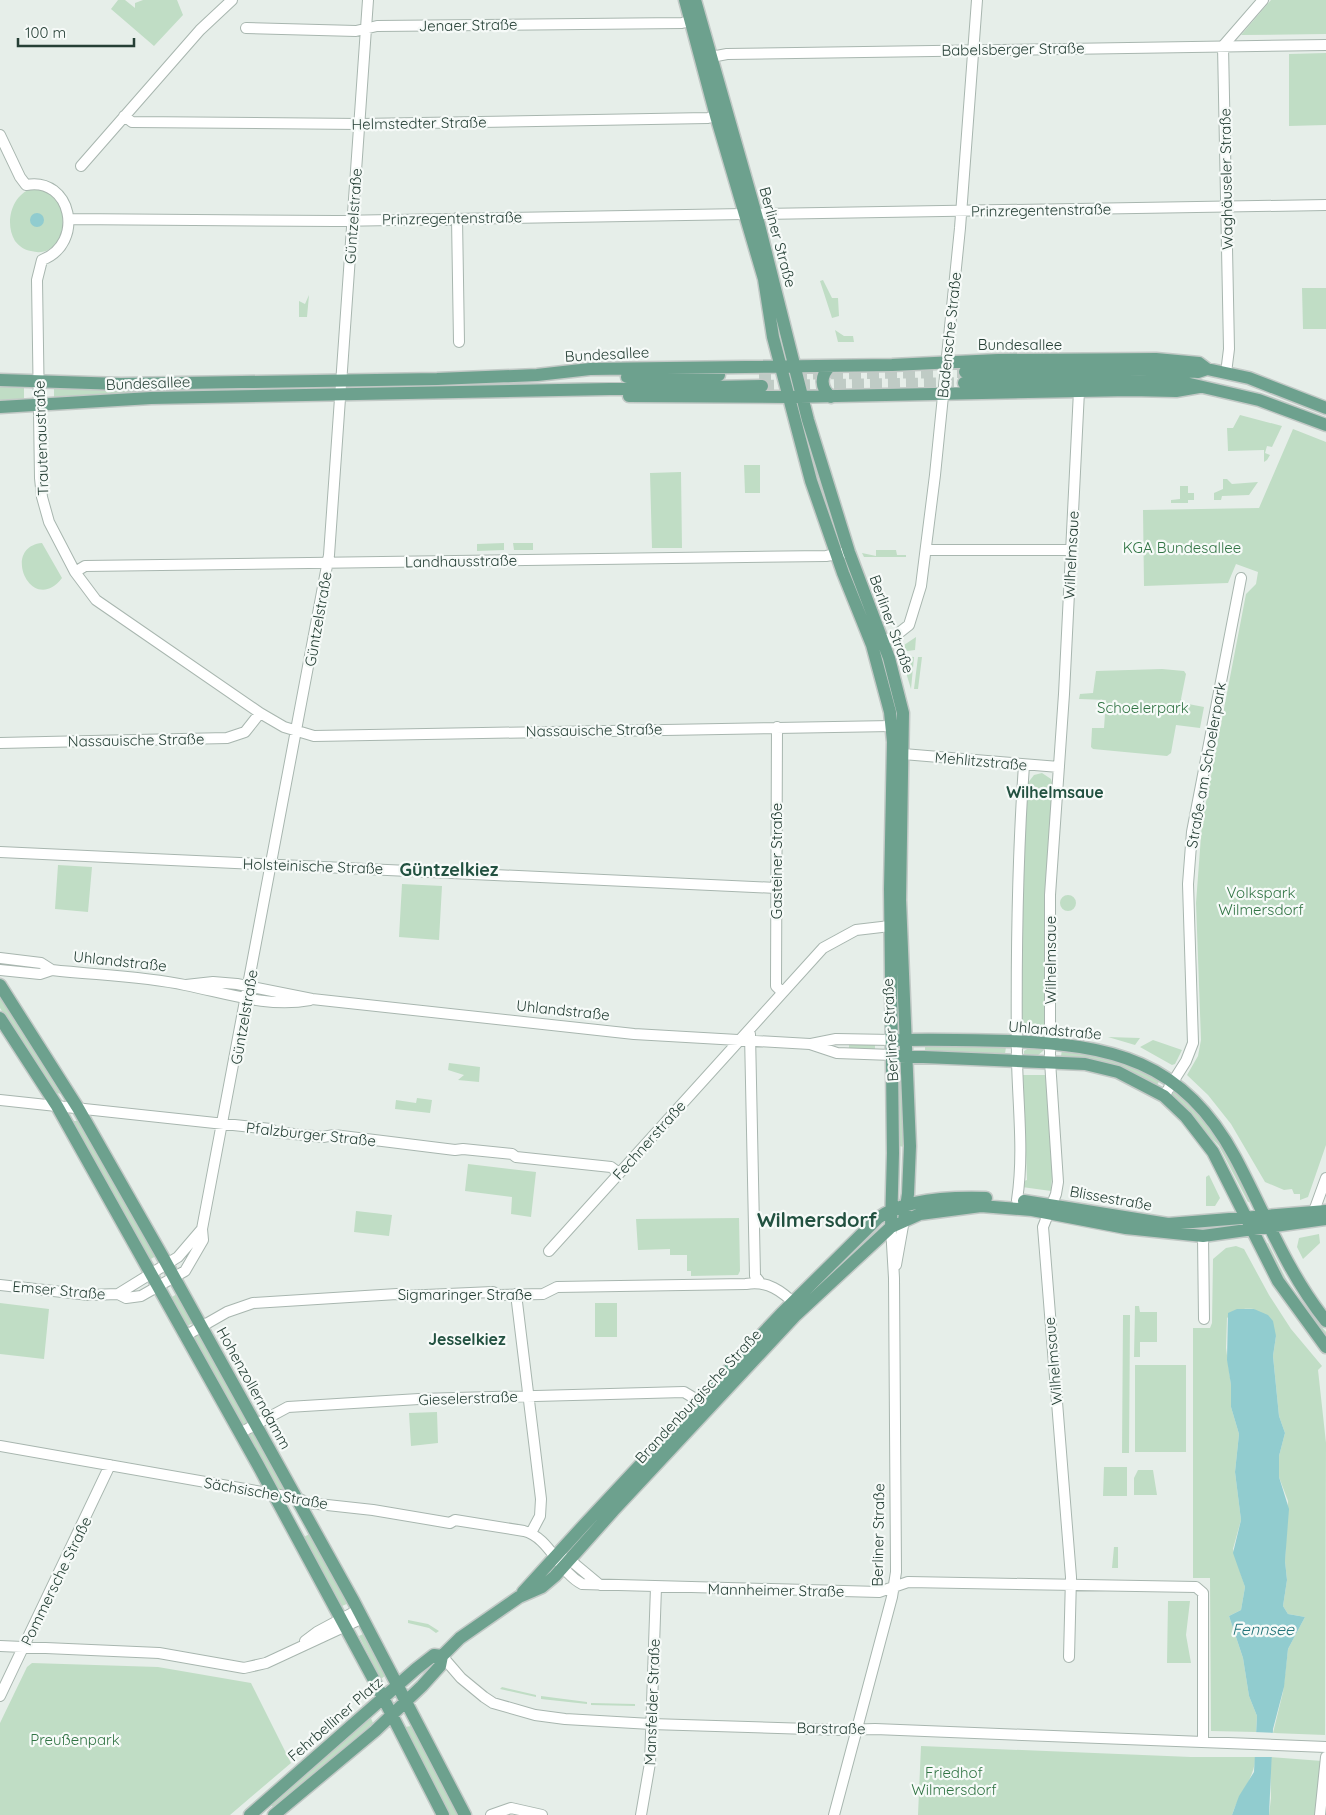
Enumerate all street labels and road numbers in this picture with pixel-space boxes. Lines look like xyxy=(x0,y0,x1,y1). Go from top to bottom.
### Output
street label: Jenaer Straße xyxy=(418,15,518,35)
street label: Babelsberger Straße xyxy=(941,38,1085,60)
street label: Waghäuseler Straße xyxy=(1215,108,1237,250)
street label: Helmstedter Straße xyxy=(351,112,487,134)
street label: Güntzelstraße xyxy=(340,167,366,265)
street label: Berliner Straße xyxy=(755,185,801,289)
street label: Prinzregentenstraße xyxy=(971,199,1111,221)
street label: Prinzregentenstraße xyxy=(382,207,522,229)
street label: Badensche Straße xyxy=(933,271,965,399)
street label: Bundesallee xyxy=(978,335,1062,354)
street label: Bundesallee xyxy=(564,342,650,366)
street label: Bundesallee xyxy=(105,372,191,394)
street label: Trautenaustraße xyxy=(29,380,53,496)
street label: Wilhelmsaue xyxy=(1059,510,1083,600)
street label: Landhausstraße xyxy=(405,551,517,571)
street label: Güntzelstraße xyxy=(300,570,336,668)
street label: Berliner Straße xyxy=(865,572,919,676)
street label: Straße am Schoelerpark xyxy=(1182,680,1230,850)
street label: Nassauische Straße xyxy=(526,719,662,741)
street label: Nassauische Straße xyxy=(68,729,204,751)
street label: Mehlitzstraße xyxy=(934,747,1028,775)
street label: Gasteiner Straße xyxy=(767,803,786,919)
street label: Holsteinische Straße xyxy=(242,854,384,878)
street label: Wilhelmsaue xyxy=(1041,916,1060,1004)
street label: Uhlandstraße xyxy=(72,947,168,975)
street label: Güntzelstraße xyxy=(226,968,262,1066)
street label: Berliner Straße xyxy=(878,978,902,1082)
street label: Uhlandstraße xyxy=(515,996,611,1024)
street label: Uhlandstraße xyxy=(1007,1016,1103,1044)
street label: Fechnerstraße xyxy=(608,1096,690,1184)
street label: Pfalzburger Straße xyxy=(245,1118,377,1150)
street label: Blissestraße xyxy=(1068,1181,1154,1215)
street label: Emser Straße xyxy=(12,1276,106,1304)
street label: Sigmaringer Straße xyxy=(398,1285,532,1304)
street label: Wilhelmsaue xyxy=(1040,1316,1066,1406)
street label: Hohenzollerndamm xyxy=(213,1324,295,1452)
street label: Brandenburgische Straße xyxy=(631,1325,765,1467)
street label: Gieselerstraße xyxy=(418,1387,518,1409)
street label: Sächsische Straße xyxy=(202,1473,330,1513)
street label: Berliner Straße xyxy=(868,1483,888,1587)
street label: Pommersche Straße xyxy=(17,1513,95,1649)
street label: Mannheimer Straße xyxy=(707,1579,845,1601)
street label: Mansfelder Straße xyxy=(640,1638,664,1766)
street label: Fehrbelliner Platz xyxy=(284,1673,386,1765)
street label: Barstraße xyxy=(796,1718,866,1738)

